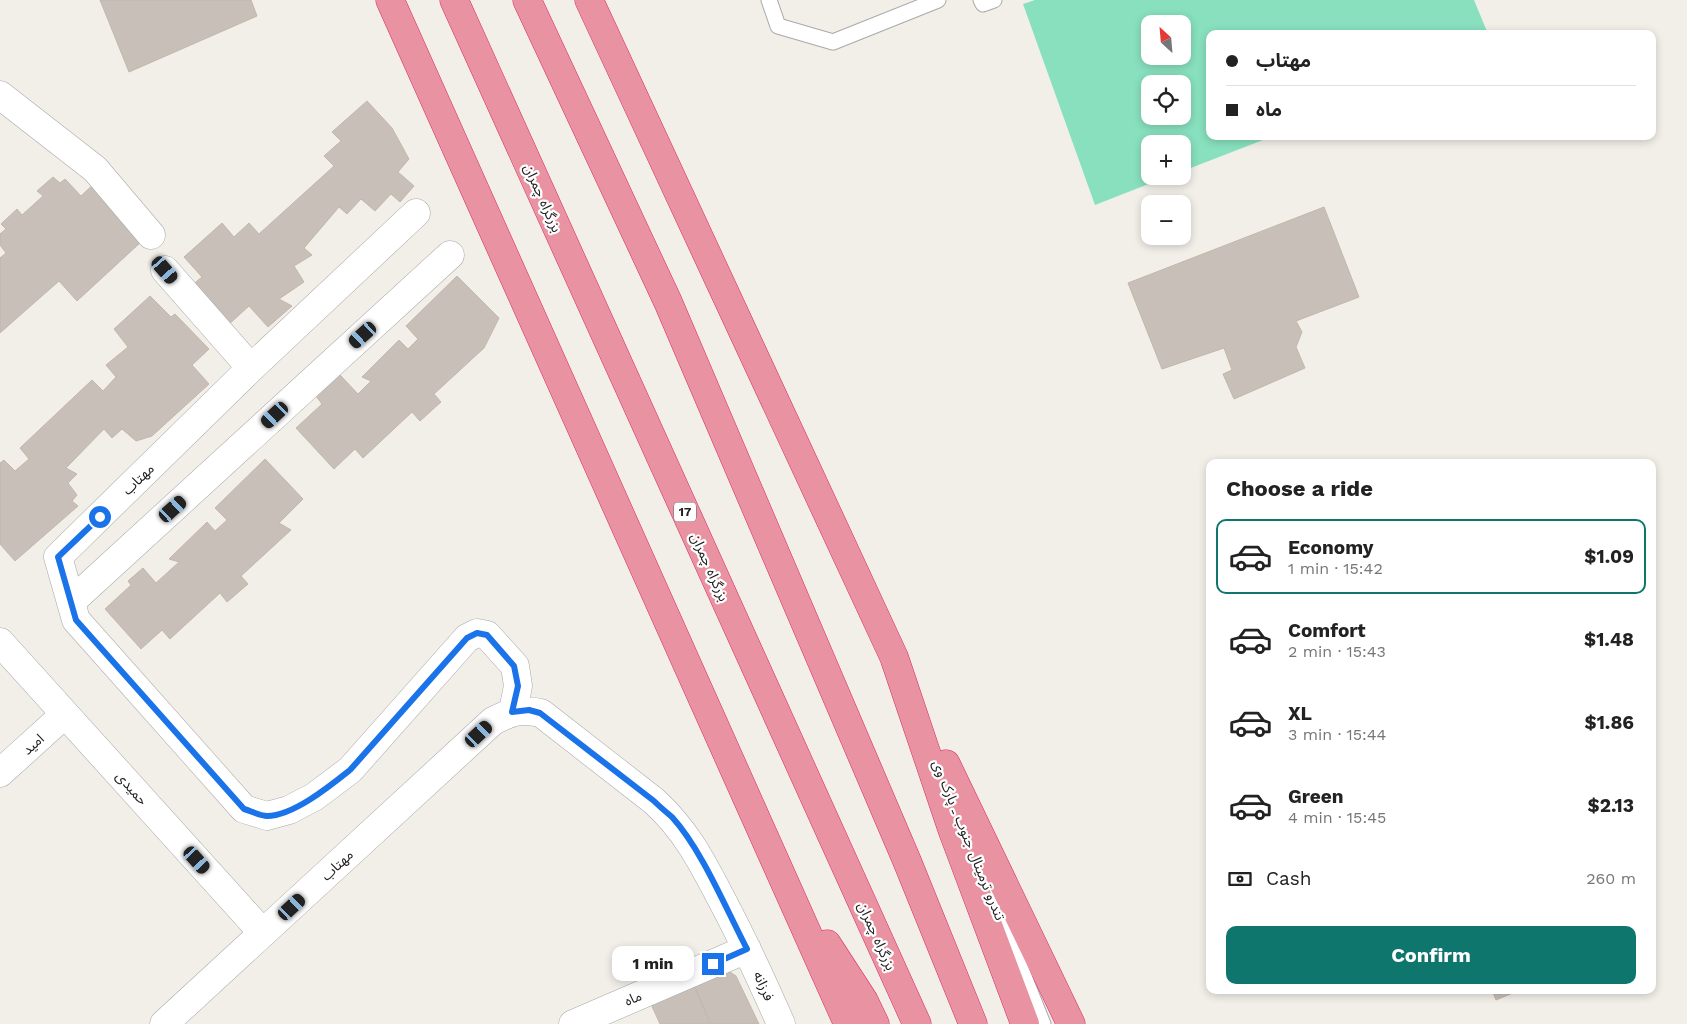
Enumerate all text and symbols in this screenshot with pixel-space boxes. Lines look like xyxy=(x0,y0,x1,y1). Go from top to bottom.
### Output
north arrow xyxy=(1141,15,1191,65)
map controls xyxy=(1141,15,1191,245)
text: مهتاب xyxy=(1256,49,1311,72)
button: locate xyxy=(1141,75,1191,125)
text: ماه xyxy=(1256,98,1282,121)
button: + xyxy=(1141,135,1191,185)
street label: بزرگراه چمران xyxy=(519,161,565,236)
button: − xyxy=(1141,195,1191,245)
car xyxy=(149,254,180,286)
car xyxy=(346,319,379,351)
car xyxy=(258,399,291,431)
street label: مهتاب xyxy=(119,460,158,499)
text: Choose a ride xyxy=(1226,476,1373,501)
car xyxy=(156,493,189,525)
road number: 17 xyxy=(674,502,696,522)
route start xyxy=(89,506,111,528)
street label: بزرگراه چمران xyxy=(686,530,732,605)
icon: car xyxy=(1228,534,1273,579)
text: Economy xyxy=(1288,536,1373,559)
text: $1.09 xyxy=(1584,545,1634,568)
text: 1 min · 15:42 xyxy=(1288,559,1383,578)
icon: car xyxy=(1228,617,1273,662)
text: Comfort xyxy=(1288,619,1366,642)
text: $1.48 xyxy=(1584,628,1634,651)
text: 2 min · 15:43 xyxy=(1288,642,1386,661)
icon: car xyxy=(1228,700,1273,745)
text: XL xyxy=(1288,702,1312,725)
text: $1.86 xyxy=(1585,711,1634,734)
car xyxy=(462,718,495,750)
text: 3 min · 15:44 xyxy=(1288,725,1386,744)
street label: امید xyxy=(19,730,47,758)
street label: تندرو ترمینال جنوب ـ پارک وی xyxy=(928,758,1009,923)
street label: حمیدی xyxy=(112,768,151,809)
icon: car xyxy=(1228,783,1273,828)
text: Green xyxy=(1288,785,1344,808)
text: $2.13 xyxy=(1587,794,1634,817)
text: 4 min · 15:45 xyxy=(1288,808,1386,827)
car xyxy=(181,844,212,876)
street label: مهتاب xyxy=(318,846,357,884)
icon: cash xyxy=(1226,865,1254,893)
text: Cash xyxy=(1266,867,1312,890)
text: 260 m xyxy=(1586,869,1636,888)
car xyxy=(275,891,308,923)
street label: بزرگراه چمران xyxy=(853,899,899,974)
button: Confirm xyxy=(1226,926,1636,984)
callout: 1 min xyxy=(613,946,696,982)
route end xyxy=(702,953,724,975)
text: 1 min xyxy=(632,954,674,973)
street label: فرزانه xyxy=(750,969,778,1004)
street label: ماه xyxy=(622,987,644,1009)

